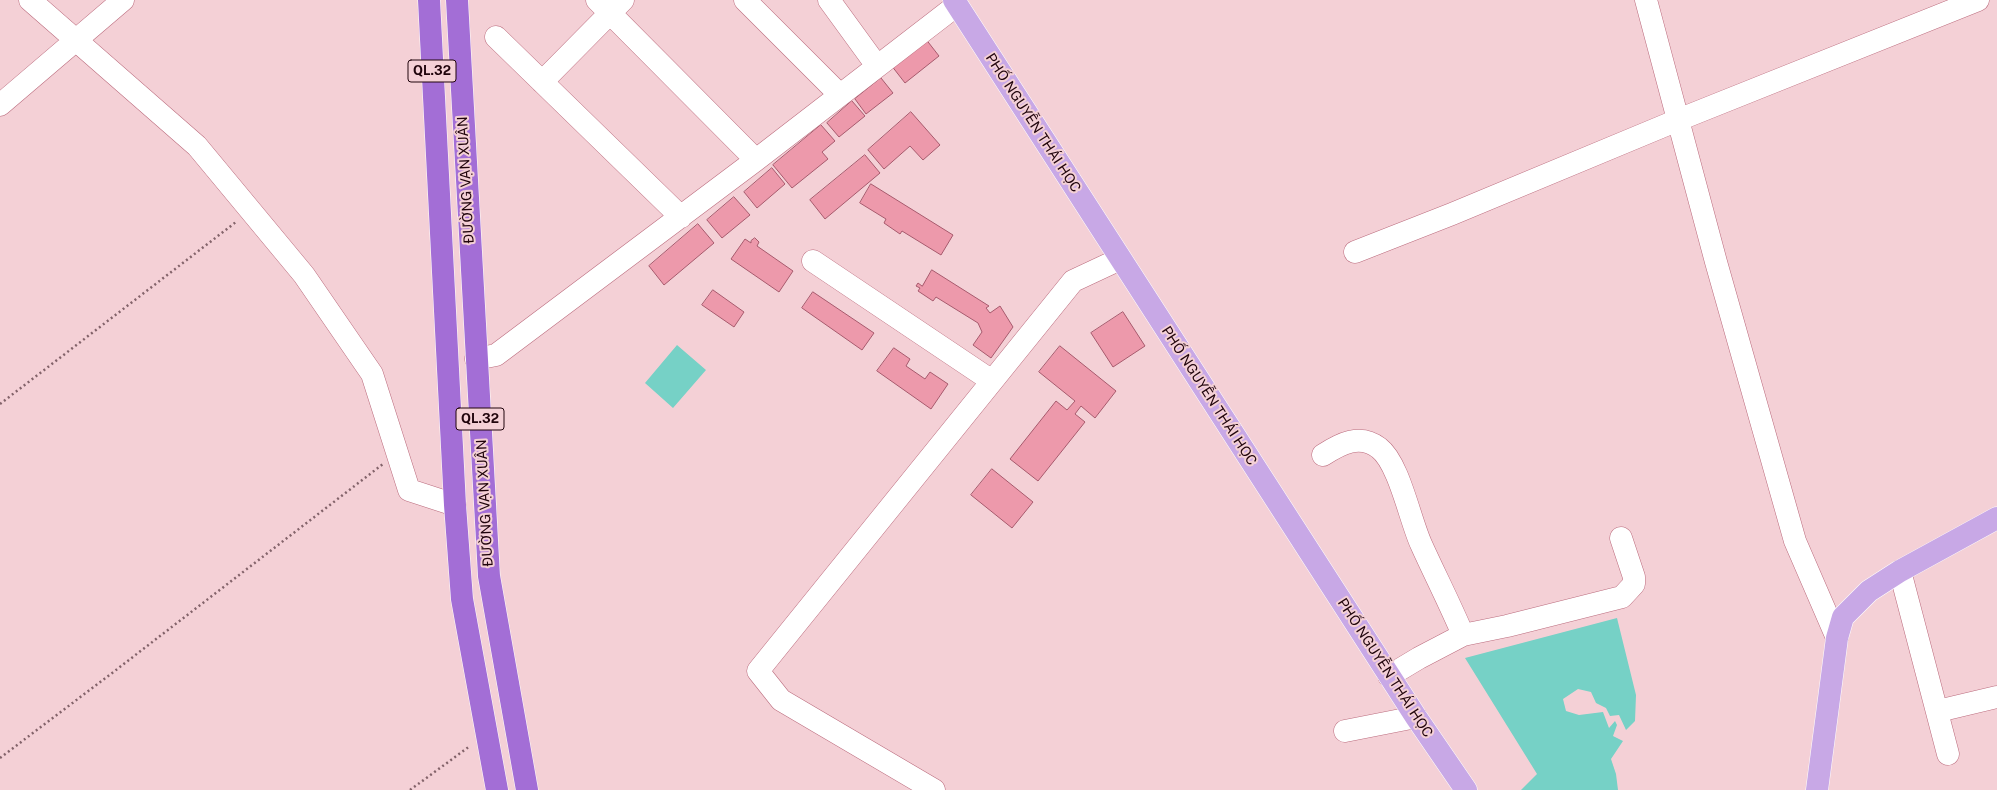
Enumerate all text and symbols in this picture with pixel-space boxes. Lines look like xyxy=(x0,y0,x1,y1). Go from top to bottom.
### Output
street label: PHỐ NGUYỄN THÁI HỌC xyxy=(982,50,1084,196)
road number: QL.32 xyxy=(408,60,456,82)
street label: ĐƯỜNG VẠN XUÂN xyxy=(454,116,478,244)
street label: PHỐ NGUYỄN THÁI HỌC xyxy=(1158,323,1260,469)
road number: QL.32 xyxy=(456,408,504,430)
street label: ĐƯỜNG VẠN XUÂN xyxy=(473,439,497,567)
street label: PHỐ NGUYỄN THÁI HỌC xyxy=(1334,595,1436,741)

